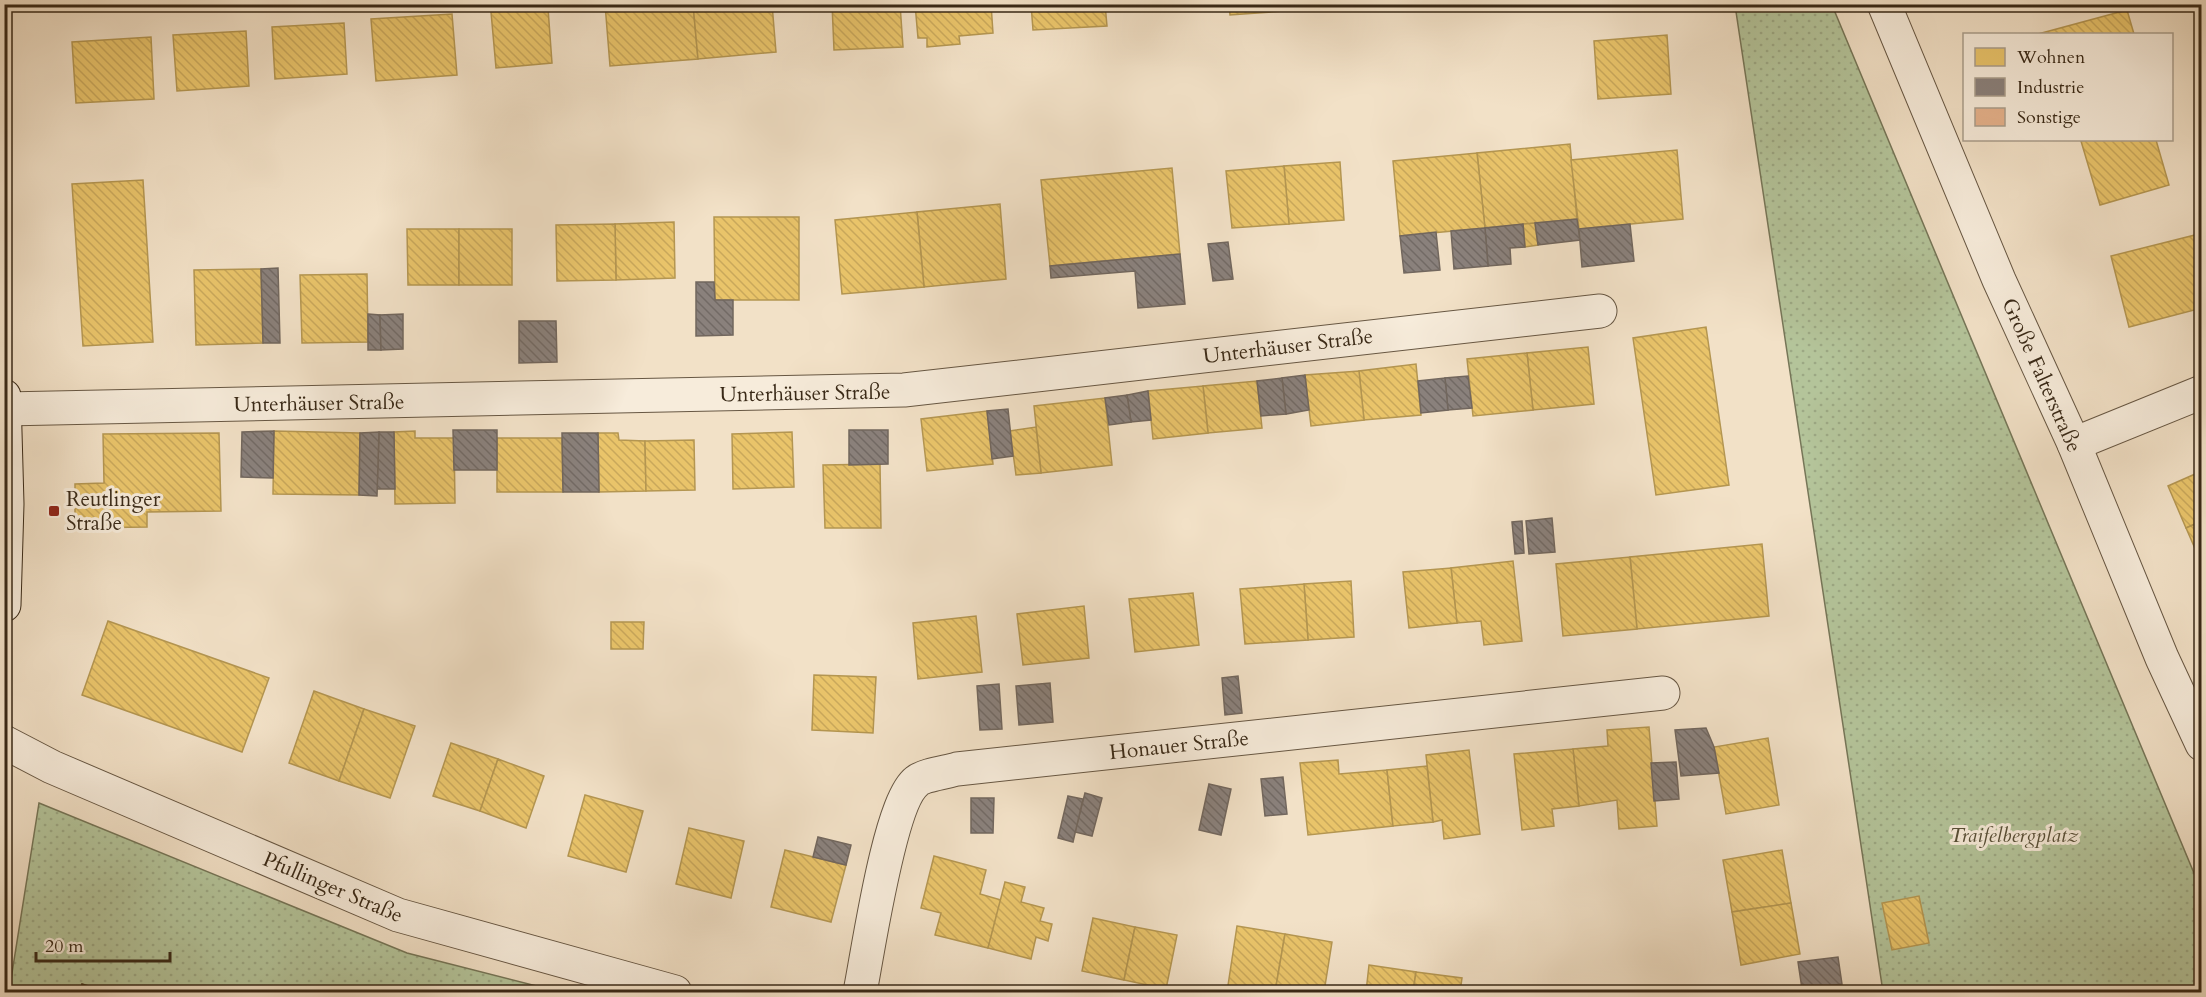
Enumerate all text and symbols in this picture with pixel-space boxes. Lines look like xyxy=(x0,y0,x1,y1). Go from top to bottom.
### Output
legend xyxy=(1963,33,2173,141)
text: Wohnen xyxy=(2016,45,2086,70)
text: Industrie xyxy=(2017,75,2084,100)
text: Sonstige xyxy=(2017,105,2081,130)
street label: Große Falterstraße xyxy=(1995,293,2089,457)
street label: Unterhäuser Straße xyxy=(1201,322,1375,371)
street label: Unterhäuser Straße xyxy=(719,378,891,409)
street label: Unterhäuser Straße xyxy=(233,388,405,419)
place label: Reutlinger Straße xyxy=(66,485,161,538)
marker: Reutlinger Straße xyxy=(47,504,61,518)
street label: Honauer Straße xyxy=(1108,724,1250,767)
park label: Traifelbergplatz xyxy=(1950,821,2079,850)
street label: Pfullinger Straße xyxy=(258,845,407,930)
scale bar xyxy=(36,925,170,963)
text: 20 m xyxy=(45,934,84,959)

